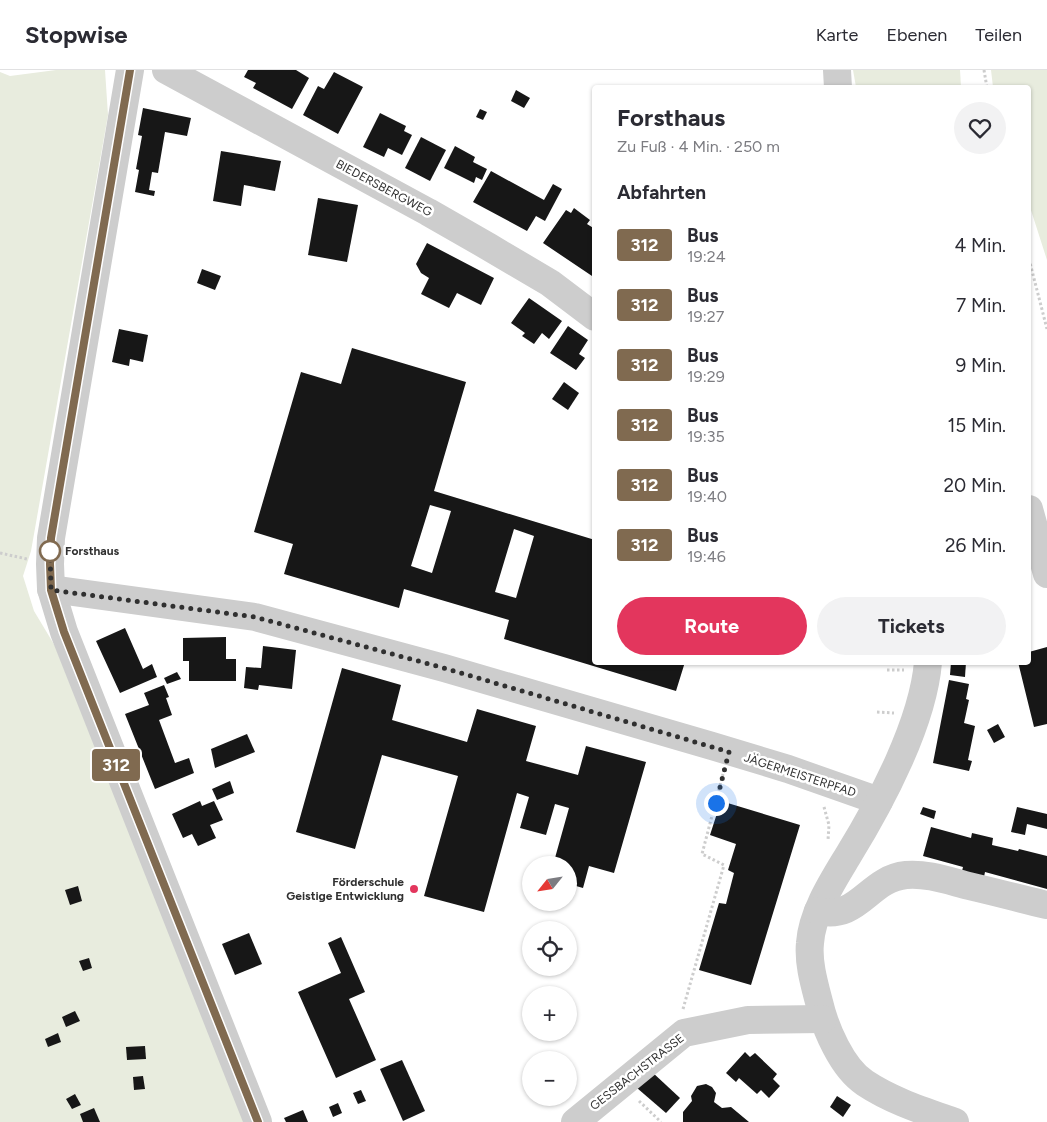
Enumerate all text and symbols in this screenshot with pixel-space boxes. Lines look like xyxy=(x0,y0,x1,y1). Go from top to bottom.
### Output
text: Stopwise xyxy=(25,20,128,49)
text: Karte xyxy=(816,24,858,46)
text: Ebenen xyxy=(886,24,947,46)
text: Teilen xyxy=(975,24,1022,46)
button: heart xyxy=(954,102,1006,154)
text: Forsthaus xyxy=(617,103,725,132)
text: Zu Fuß · 4 Min. · 250 m xyxy=(617,137,780,156)
street label: BIEDERSBERGWEG xyxy=(334,157,434,219)
text: Abfahrten xyxy=(617,181,706,204)
text: Bus xyxy=(687,224,718,247)
text: 312 xyxy=(630,234,659,256)
text: 4 Min. xyxy=(954,234,1006,257)
text: 19:24 xyxy=(687,247,726,266)
text: Bus xyxy=(687,284,718,307)
text: 312 xyxy=(630,294,659,316)
text: 7 Min. xyxy=(956,294,1006,317)
text: 19:27 xyxy=(687,307,724,326)
text: Bus xyxy=(687,344,718,367)
text: 312 xyxy=(630,354,659,376)
text: 9 Min. xyxy=(956,354,1006,377)
text: 19:29 xyxy=(687,367,725,386)
text: Bus xyxy=(687,404,718,427)
text: 312 xyxy=(630,414,659,436)
text: 15 Min. xyxy=(947,414,1006,437)
text: 19:35 xyxy=(687,427,725,446)
text: Bus xyxy=(687,464,718,487)
text: 312 xyxy=(630,474,659,496)
text: 20 Min. xyxy=(943,474,1006,497)
text: 19:40 xyxy=(687,487,727,506)
text: Bus xyxy=(687,524,718,547)
text: 312 xyxy=(630,534,659,556)
text: 26 Min. xyxy=(945,534,1006,557)
marker: Forsthaus xyxy=(39,540,61,562)
place label: Forsthaus xyxy=(65,544,120,558)
text: 19:46 xyxy=(687,547,726,566)
button: Route xyxy=(617,597,807,655)
button: Tickets xyxy=(817,597,1006,655)
line badge: 312 xyxy=(87,749,145,781)
street label: JÄGERMEISTERPFAD xyxy=(742,750,858,800)
text: 312 xyxy=(102,754,130,776)
your location xyxy=(704,791,729,816)
north arrow xyxy=(522,856,578,911)
map controls xyxy=(522,856,577,1106)
place label: Förderschule Geistige Entwicklung xyxy=(286,875,404,903)
marker: Förderschule Geistige Entwicklung xyxy=(408,883,420,895)
button: locate xyxy=(522,921,577,976)
button: + xyxy=(522,986,577,1041)
street label: GESSBACHSTRASSE xyxy=(587,1031,687,1113)
button: − xyxy=(522,1051,577,1106)

